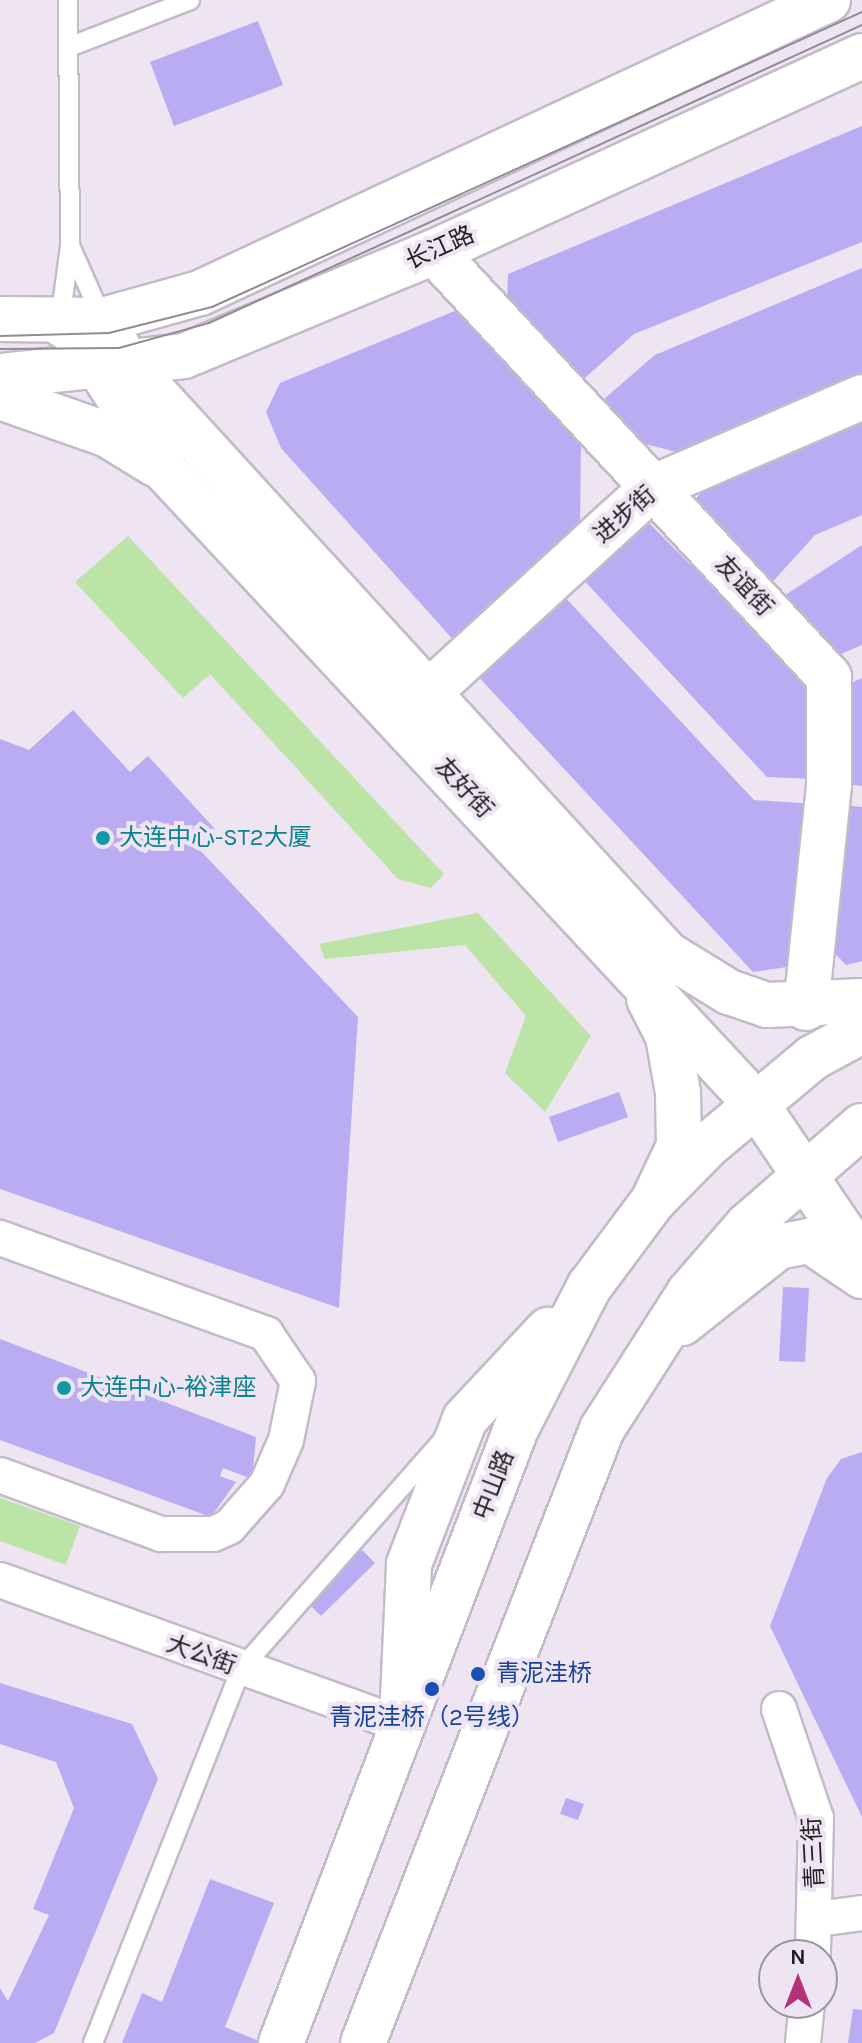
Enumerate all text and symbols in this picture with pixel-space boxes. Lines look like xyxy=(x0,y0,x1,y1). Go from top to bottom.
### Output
street label: 长江路 xyxy=(401,220,479,276)
street label: 进步街 xyxy=(588,481,662,549)
street label: 友谊街 xyxy=(709,550,779,622)
street label: 友好街 xyxy=(429,752,499,824)
place label: 大连中心-ST2大厦 xyxy=(119,824,312,852)
marker: 大连中心-ST2大厦 xyxy=(94,829,112,847)
place label: 大连中心-裕津座 xyxy=(80,1374,256,1402)
marker: 大连中心-裕津座 xyxy=(55,1379,73,1397)
street label: 中山路 xyxy=(468,1446,520,1524)
street label: 大公街 xyxy=(162,1629,240,1681)
place label: 青泥洼桥 xyxy=(496,1660,592,1688)
marker: 青泥洼桥 xyxy=(467,1663,489,1685)
marker: 青泥洼桥（2号线） xyxy=(421,1678,443,1700)
place label: 青泥洼桥（2号线） xyxy=(329,1704,535,1732)
street label: 青三街 xyxy=(798,1816,830,1890)
north arrow xyxy=(758,1939,838,2019)
text: N xyxy=(790,1944,806,1970)

